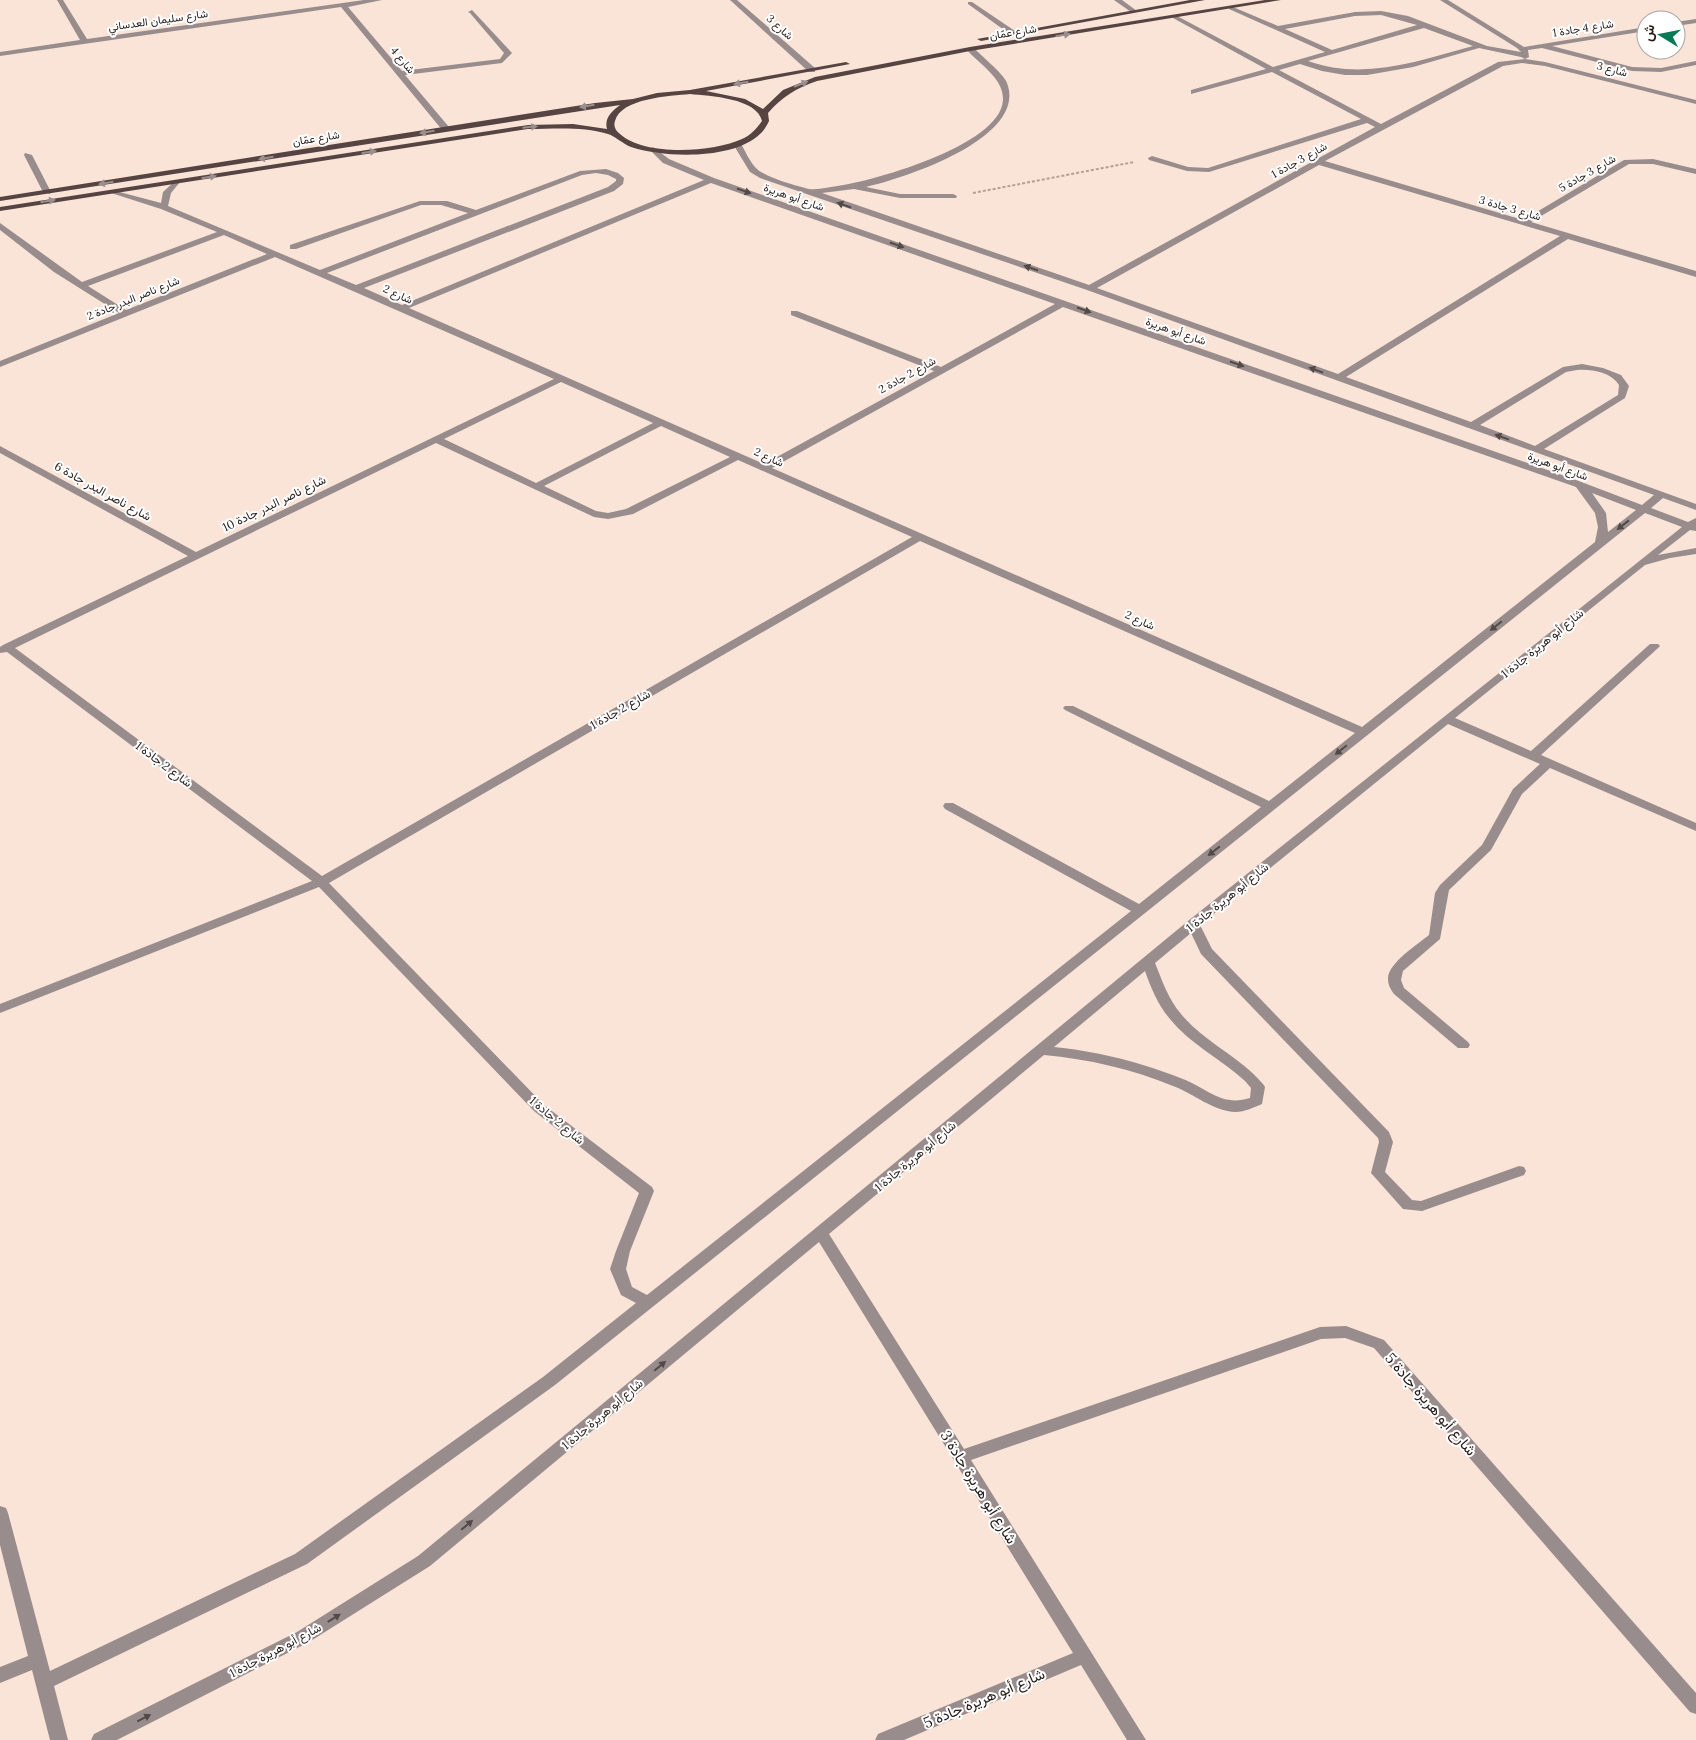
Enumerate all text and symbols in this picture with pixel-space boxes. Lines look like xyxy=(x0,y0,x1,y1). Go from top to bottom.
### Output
street label: شارع سليمان العدساني xyxy=(107,6,209,37)
north arrow xyxy=(1636,10,1686,60)
street label: شارع 3 xyxy=(763,11,796,44)
street label: شارع 4 جادة 1 xyxy=(1552,16,1615,41)
street label: شارع عمّان xyxy=(989,21,1038,44)
text: ش xyxy=(1638,23,1659,43)
one-way arrow xyxy=(1056,31,1072,39)
street label: شارع 4 xyxy=(387,44,419,77)
street label: شارع 3 xyxy=(1595,58,1629,81)
one-way arrow xyxy=(734,79,749,87)
one-way arrow xyxy=(793,80,808,87)
one-way arrow xyxy=(579,103,595,111)
one-way arrow xyxy=(522,123,538,131)
street label: شارع عمّان xyxy=(292,127,341,150)
one-way arrow xyxy=(419,129,435,137)
street label: شارع 3 جادة 1 xyxy=(1269,139,1330,182)
one-way arrow xyxy=(362,147,378,155)
street label: شارع 3 جادة 5 xyxy=(1556,151,1619,196)
one-way arrow xyxy=(258,154,274,162)
one-way arrow xyxy=(201,172,217,180)
one-way arrow xyxy=(98,179,114,187)
street label: شارع أبو هريرة xyxy=(762,180,826,215)
one-way arrow xyxy=(736,188,751,196)
street label: شارع 3 جادة 3 xyxy=(1477,192,1543,225)
one-way arrow xyxy=(41,197,57,205)
one-way arrow xyxy=(837,201,852,209)
one-way arrow xyxy=(890,241,905,249)
one-way arrow xyxy=(1024,264,1039,272)
street label: شارع ناصر البدر جادة 2 xyxy=(85,273,182,324)
street label: شارع 2 xyxy=(381,281,415,308)
one-way arrow xyxy=(1076,307,1091,314)
street label: شارع أبو هريرة xyxy=(1144,314,1208,349)
street label: شارع 2 جادة 2 xyxy=(876,353,939,397)
one-way arrow xyxy=(1229,361,1244,368)
one-way arrow xyxy=(1309,366,1324,373)
one-way arrow xyxy=(1494,433,1509,441)
street label: شارع 2 xyxy=(752,444,786,471)
street label: شارع أبو هريرة xyxy=(1526,449,1590,484)
street label: شارع ناصر البدر جادة 6 xyxy=(51,458,154,526)
street label: شارع ناصر البدر جادة 10 xyxy=(220,471,329,536)
one-way arrow xyxy=(1617,520,1630,531)
street label: شارع أبو هريرة جادة 1 xyxy=(1498,605,1588,682)
street label: شارع 2 xyxy=(1123,607,1157,634)
one-way arrow xyxy=(1489,621,1502,632)
street label: شارع 2 جادة 1 xyxy=(587,686,654,734)
street label: شارع 2 جادة 1 xyxy=(132,738,195,792)
one-way arrow xyxy=(1335,744,1348,755)
one-way arrow xyxy=(1208,846,1221,857)
street label: شارع أبو هريرة جادة 1 xyxy=(1183,859,1273,936)
street label: شارع 2 جادة 1 xyxy=(525,1093,587,1149)
street label: شارع أبو هريرة جادة 1 xyxy=(871,1118,960,1196)
street label: شارع أبو هريرة جادة 5 xyxy=(1380,1349,1481,1461)
one-way arrow xyxy=(654,1361,666,1372)
street label: شارع أبو هريرة جادة 1 xyxy=(558,1376,647,1454)
street label: شارع أبو هريرة جادة 3 xyxy=(935,1427,1022,1548)
one-way arrow xyxy=(460,1520,473,1531)
one-way arrow xyxy=(327,1613,340,1622)
street label: شارع أبو هريرة جادة 1 xyxy=(227,1620,324,1682)
street label: شارع أبو هريرة جادة 5 xyxy=(921,1664,1048,1734)
one-way arrow xyxy=(137,1714,151,1722)

